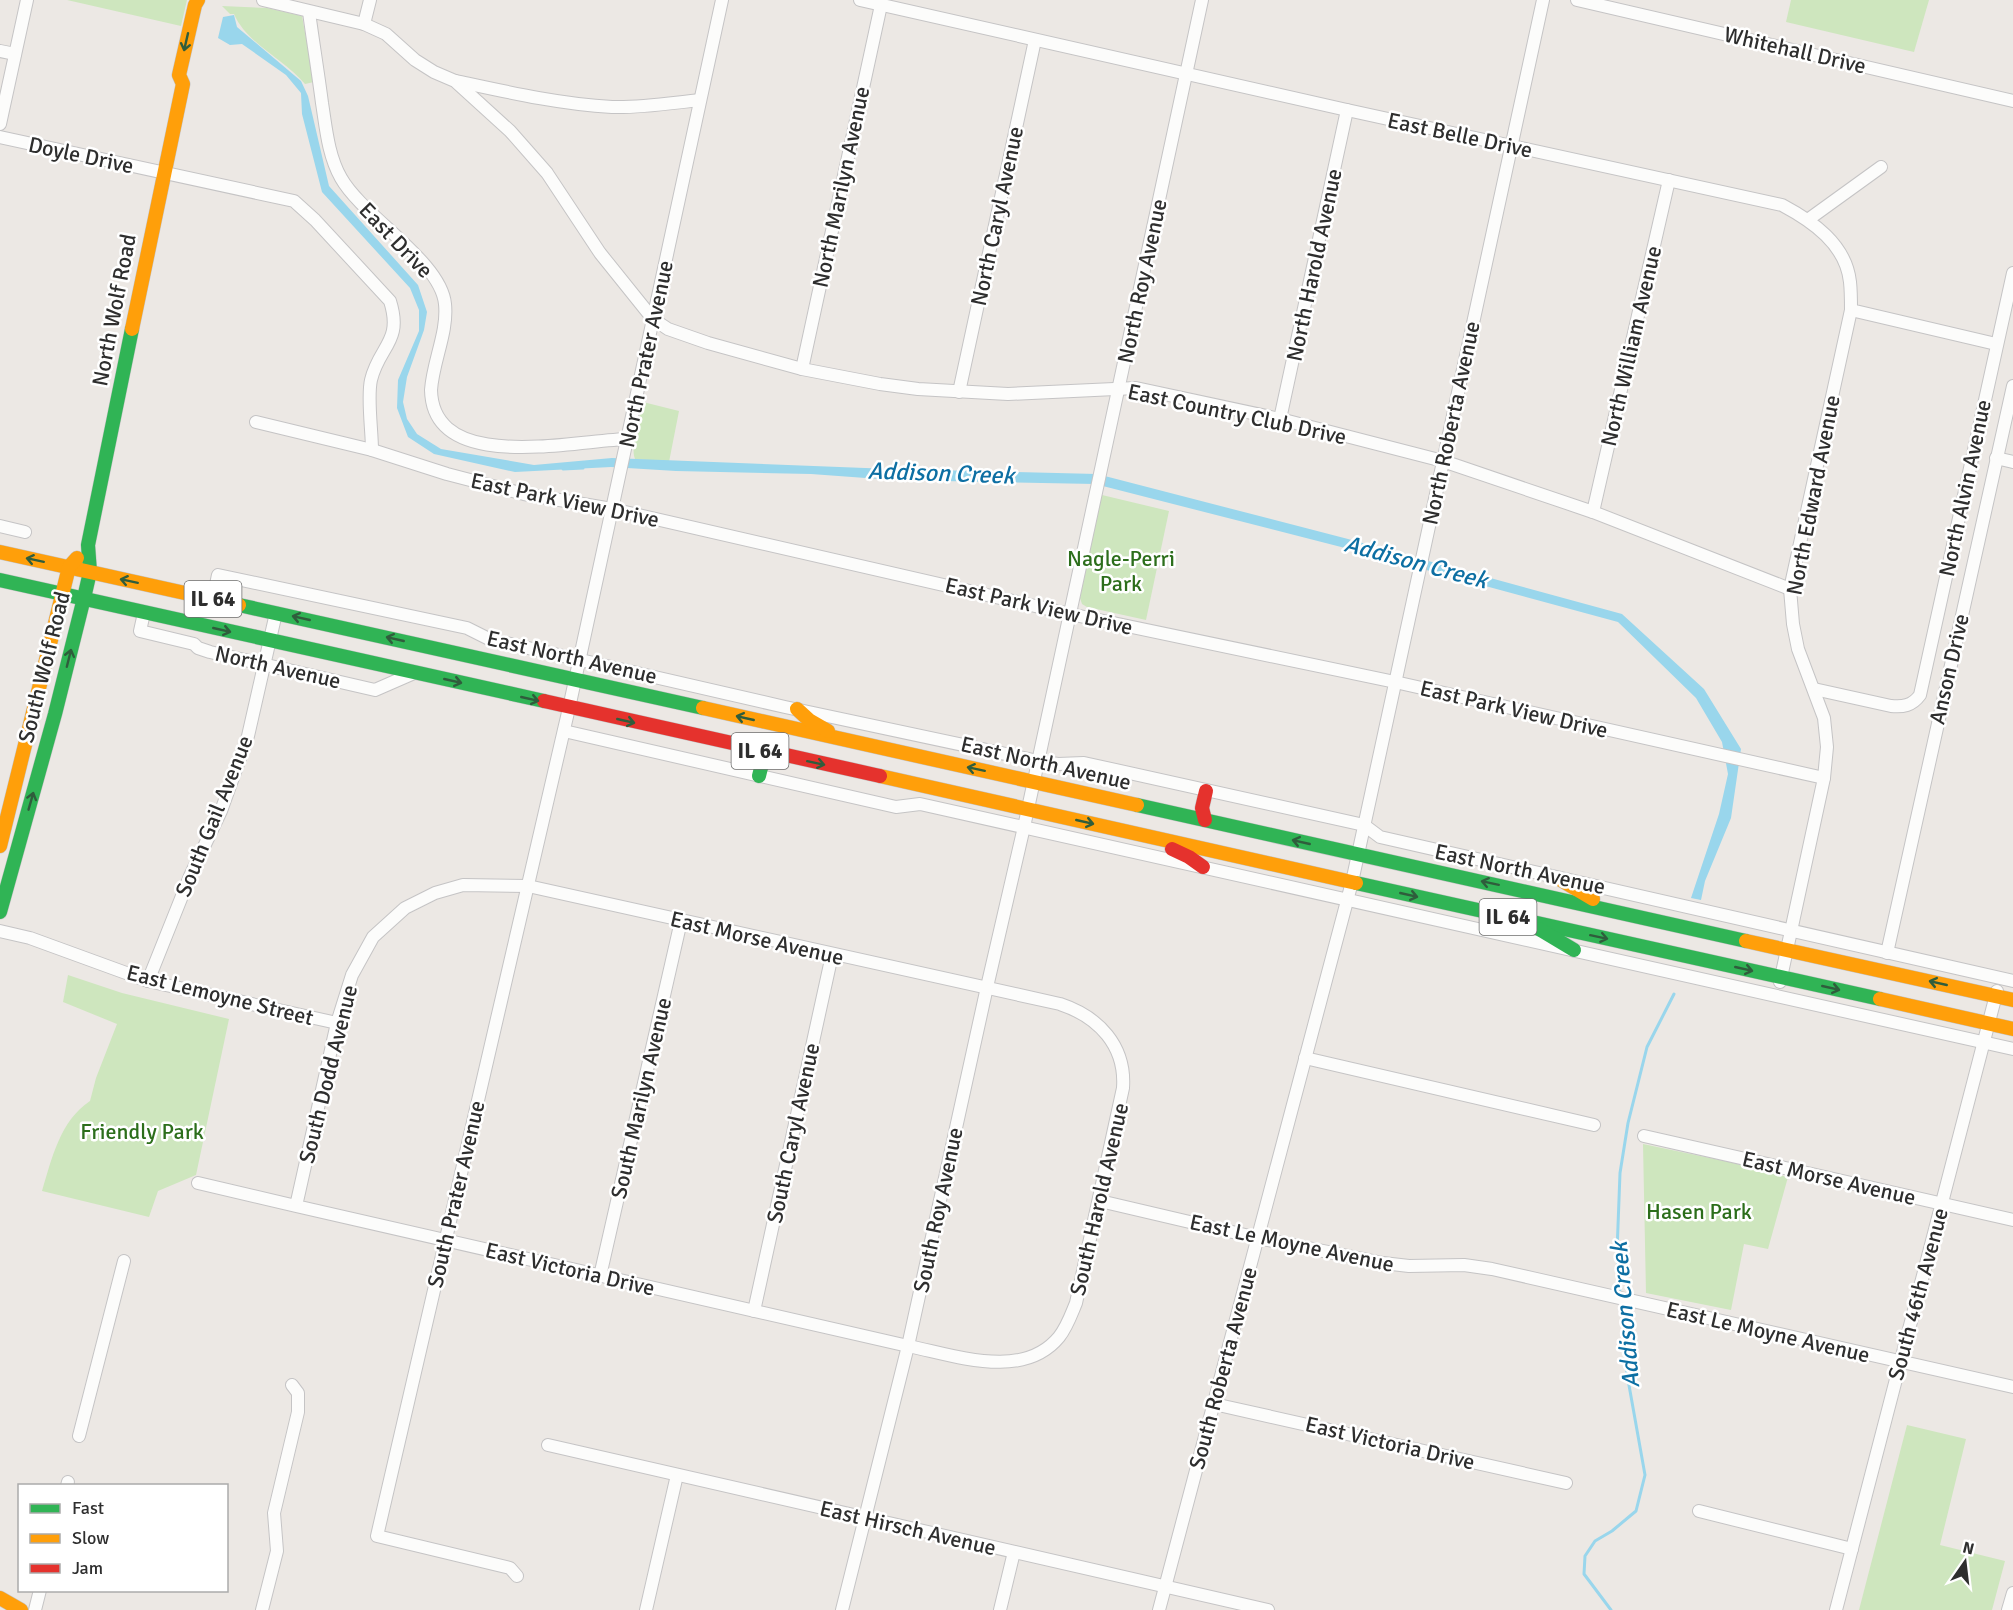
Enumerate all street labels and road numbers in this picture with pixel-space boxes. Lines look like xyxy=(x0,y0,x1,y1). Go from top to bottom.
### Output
street label: Whitehall Drive xyxy=(1721,21,1869,79)
street label: North Marilyn Avenue xyxy=(806,84,876,290)
street label: East Belle Drive xyxy=(1385,106,1535,164)
street label: North Caryl Avenue xyxy=(965,124,1029,308)
street label: Doyle Drive xyxy=(26,131,136,179)
street label: North Harold Avenue xyxy=(1280,166,1348,364)
street label: North Roy Avenue xyxy=(1111,196,1173,366)
street label: East Drive xyxy=(353,197,439,283)
street label: North Wolf Road xyxy=(86,232,142,388)
street label: North William Avenue xyxy=(1595,243,1667,449)
street label: North Prater Avenue xyxy=(613,258,679,450)
street label: North Roberta Avenue xyxy=(1416,319,1486,527)
street label: East Country Club Drive xyxy=(1125,378,1349,450)
street label: North Edward Avenue xyxy=(1780,393,1846,597)
street label: North Alvin Avenue xyxy=(1933,397,1997,579)
street label: East Park View Drive xyxy=(468,467,662,533)
street label: East Park View Drive xyxy=(942,571,1136,641)
road number: IL 64 xyxy=(184,581,242,617)
street label: South Wolf Road xyxy=(12,588,76,746)
street label: Anson Drive xyxy=(1923,611,1975,727)
street label: East North Avenue xyxy=(484,624,660,690)
street label: North Avenue xyxy=(212,639,344,695)
street label: East Park View Drive xyxy=(1417,674,1611,744)
street label: East North Avenue xyxy=(958,730,1134,796)
street label: South Gail Avenue xyxy=(169,731,259,901)
road number: IL 64 xyxy=(732,733,789,769)
street label: East North Avenue xyxy=(1432,838,1608,900)
road number: IL 64 xyxy=(1480,899,1537,935)
street label: East Morse Avenue xyxy=(668,905,846,971)
street label: East Lemoyne Street xyxy=(124,959,317,1031)
street label: South Dodd Avenue xyxy=(293,982,363,1166)
street label: South Marilyn Avenue xyxy=(605,995,677,1201)
street label: South Caryl Avenue xyxy=(761,1040,825,1226)
street label: South Prater Avenue xyxy=(421,1098,491,1290)
street label: South Harold Avenue xyxy=(1064,1100,1134,1298)
street label: South Roy Avenue xyxy=(907,1125,969,1295)
street label: East Morse Avenue xyxy=(1740,1145,1918,1211)
street label: South 46th Avenue xyxy=(1882,1205,1954,1383)
street label: East Le Moyne Avenue xyxy=(1187,1208,1397,1278)
street label: East Victoria Drive xyxy=(483,1236,657,1302)
street label: South Roberta Avenue xyxy=(1183,1264,1263,1472)
street label: East Le Moyne Avenue xyxy=(1664,1295,1872,1369)
street label: East Victoria Drive xyxy=(1303,1410,1477,1476)
street label: East Hirsch Avenue xyxy=(817,1495,999,1561)

